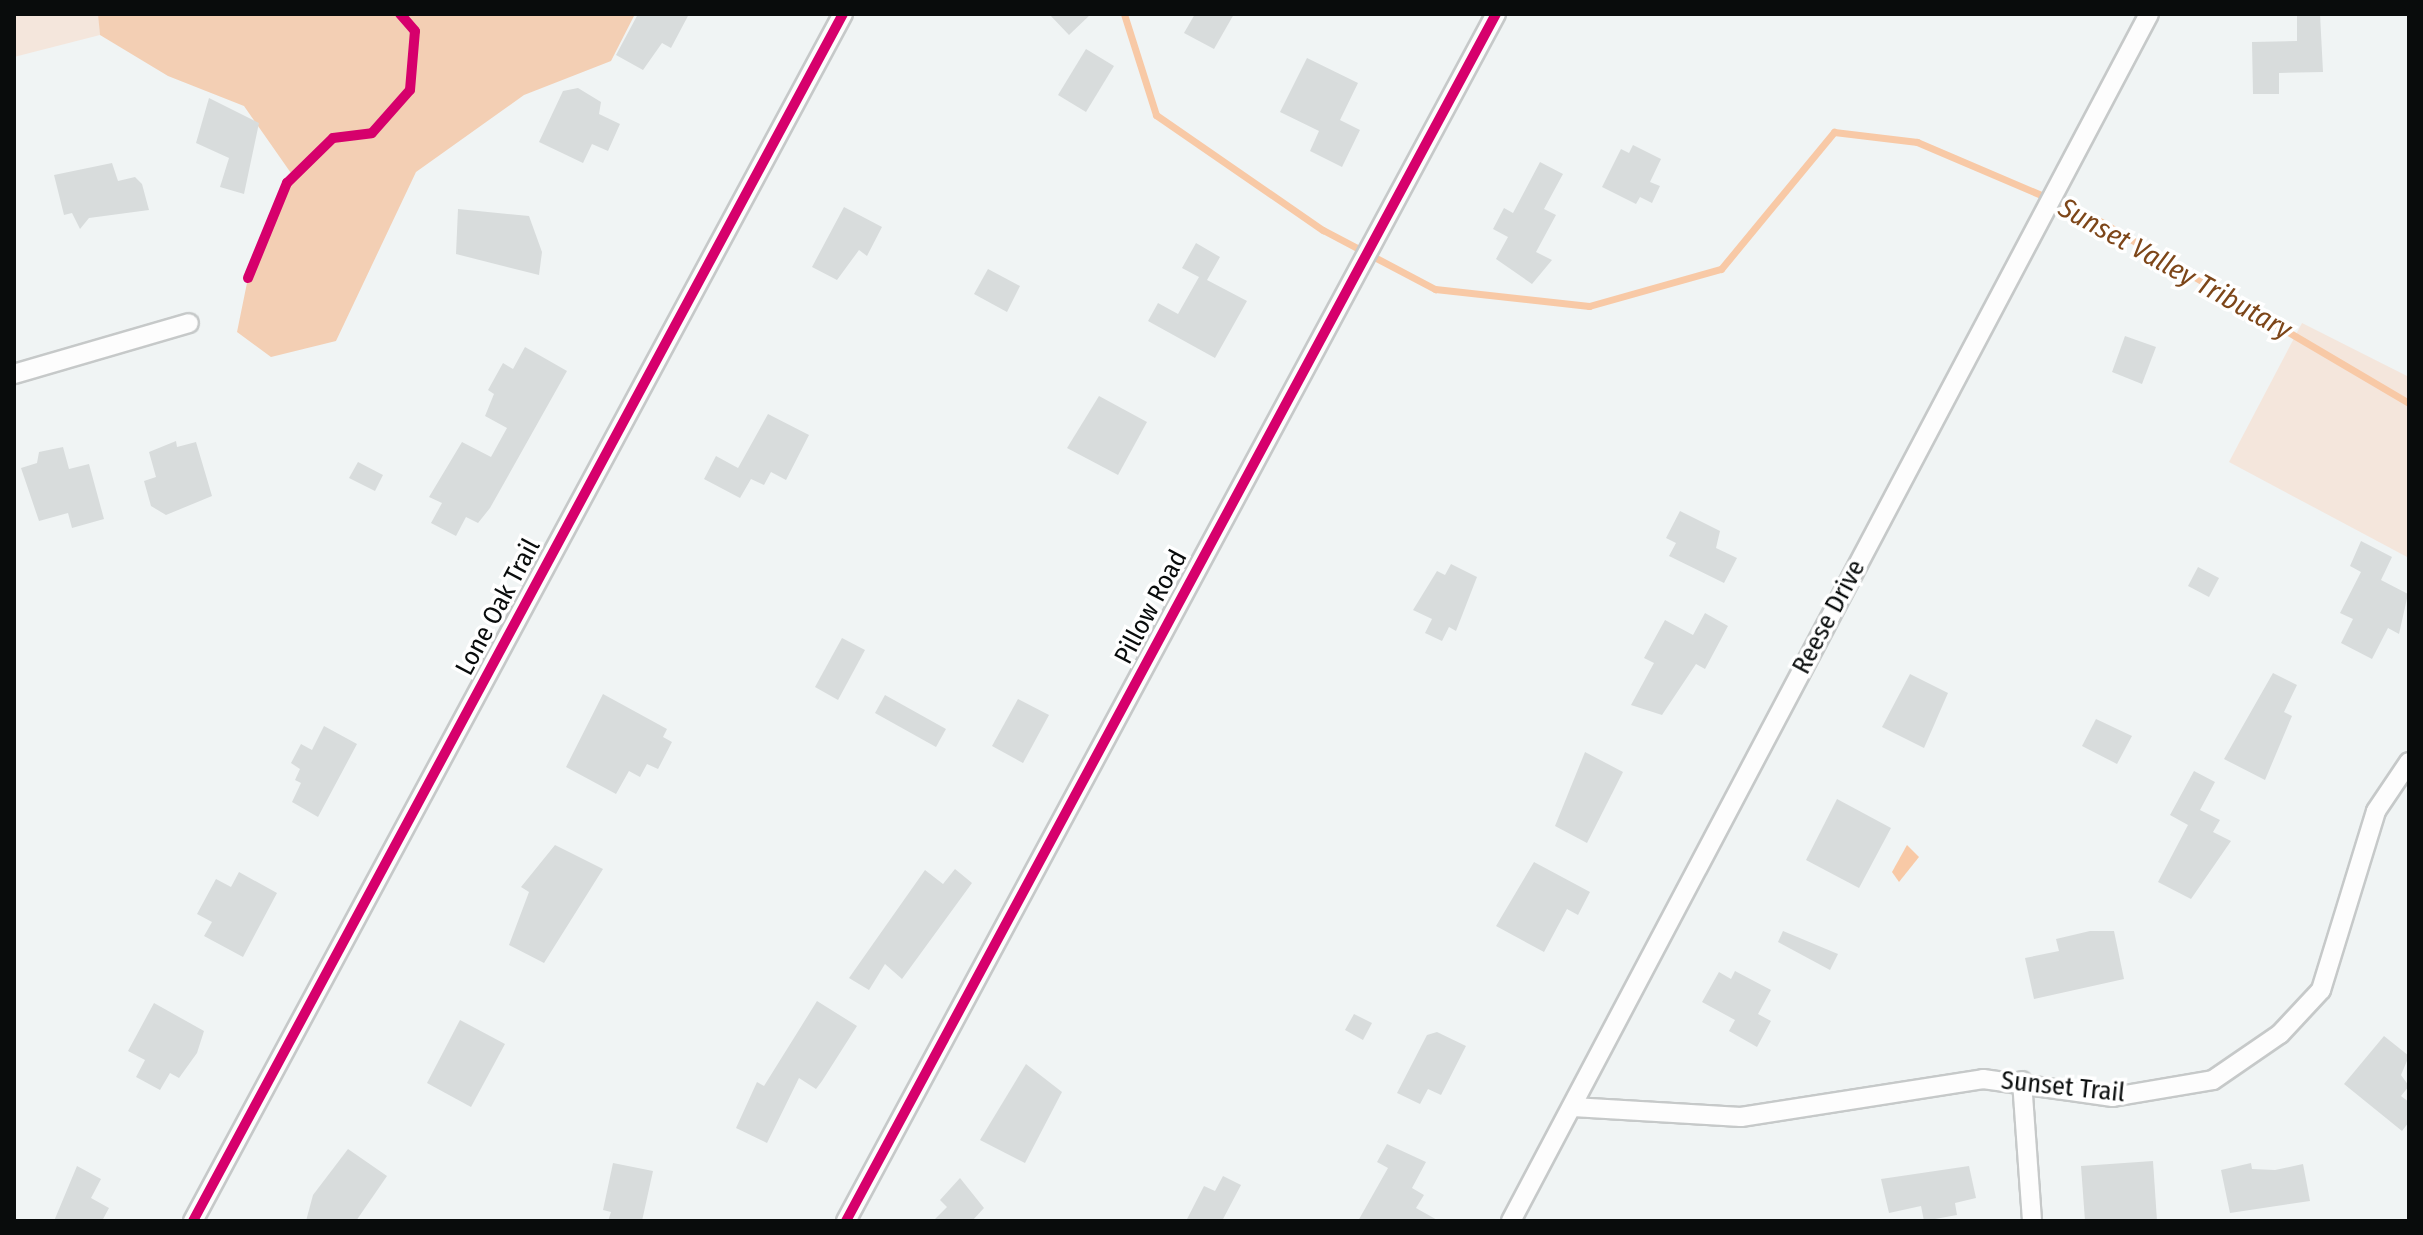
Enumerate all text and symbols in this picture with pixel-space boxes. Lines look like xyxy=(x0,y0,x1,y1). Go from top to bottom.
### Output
water label: Sunset Valley Tributary xyxy=(2053,191,2297,347)
street label: Lone Oak Trail xyxy=(449,533,547,681)
street label: Pillow Road xyxy=(1108,545,1194,669)
street label: Reese Drive xyxy=(1786,555,1872,679)
street label: Sunset Trail xyxy=(1999,1065,2127,1109)

